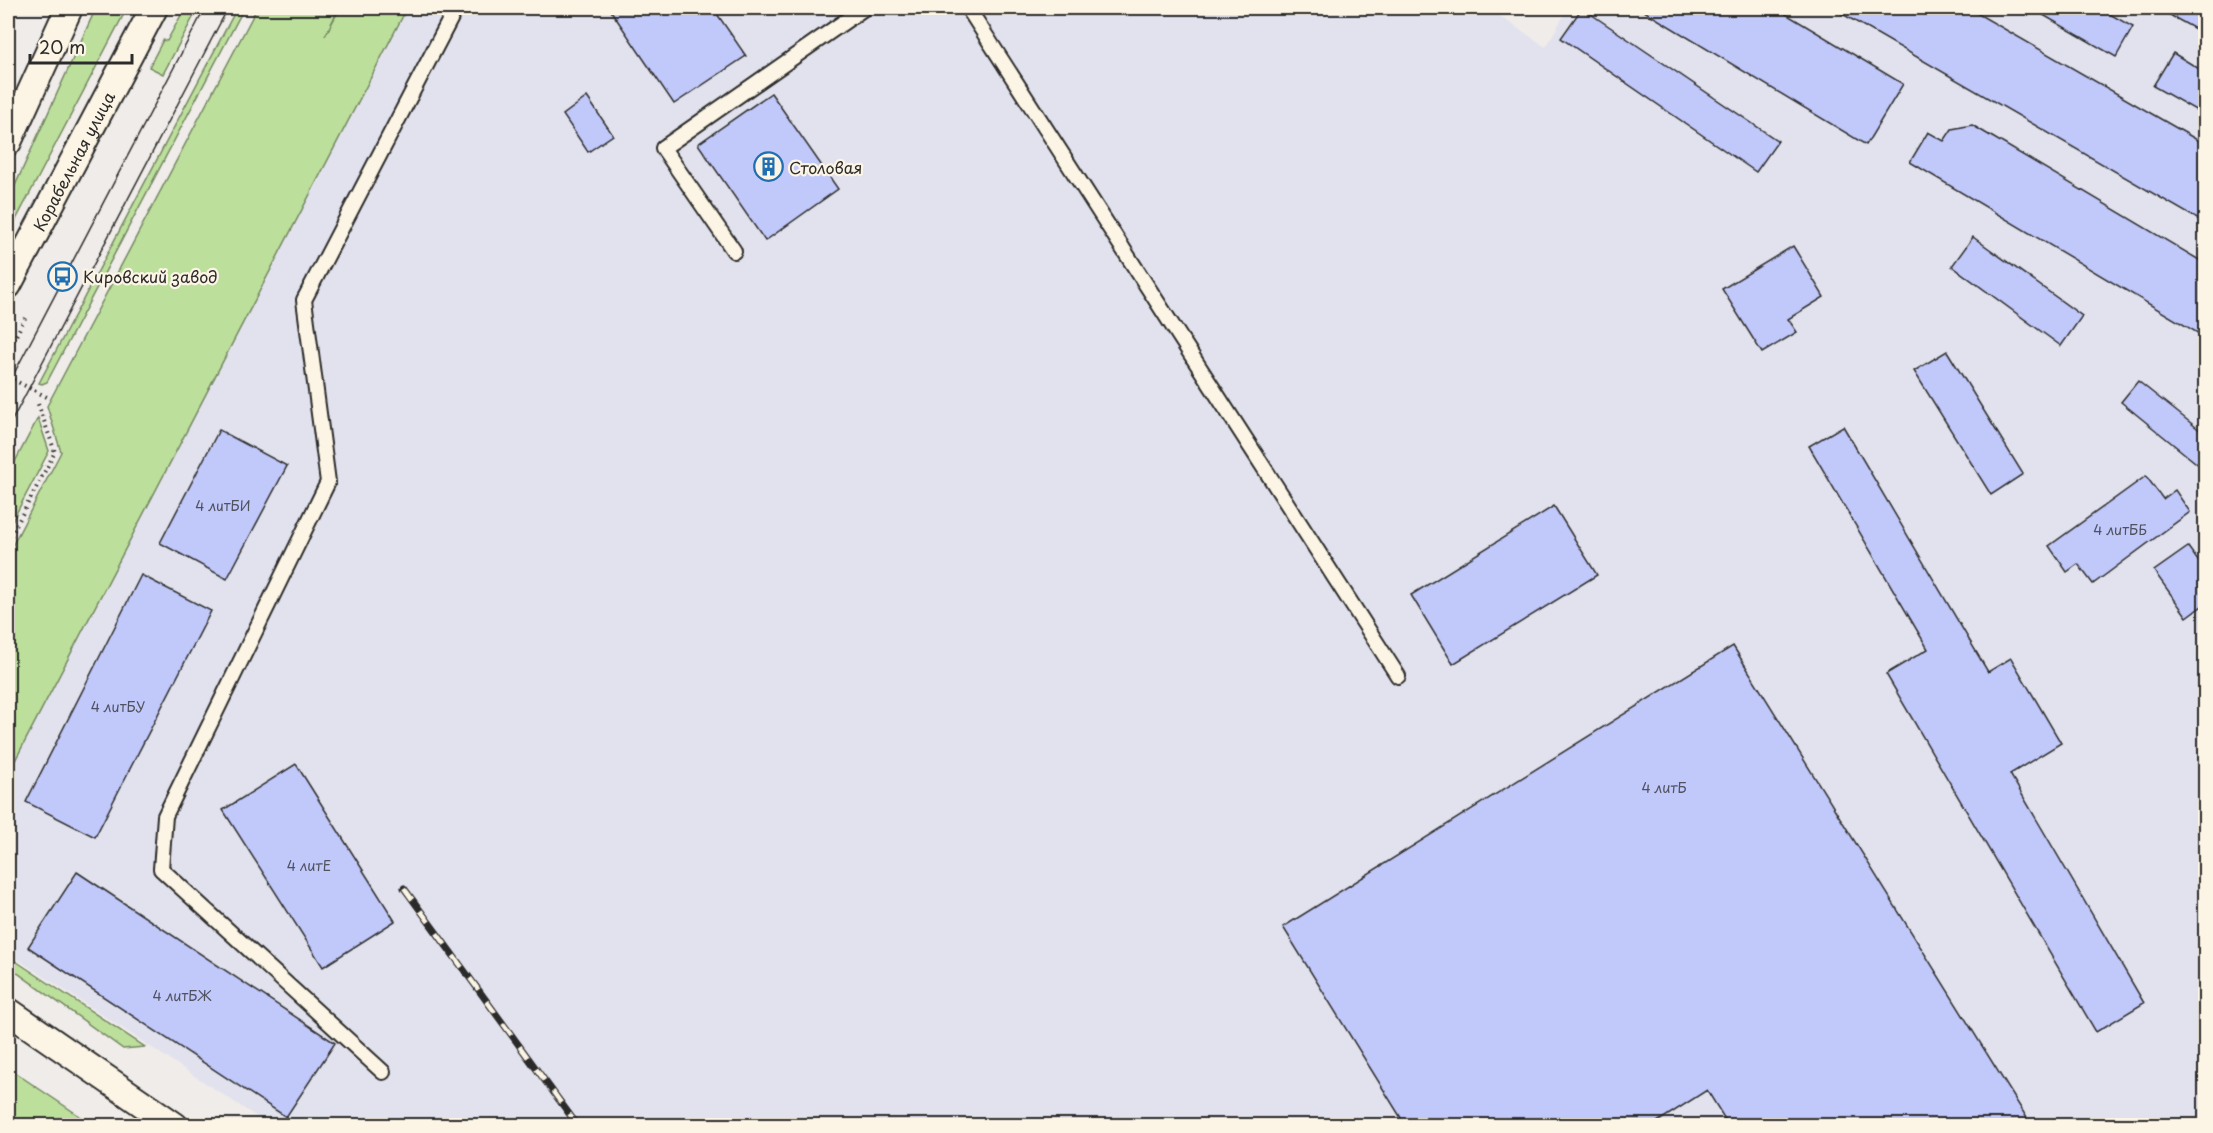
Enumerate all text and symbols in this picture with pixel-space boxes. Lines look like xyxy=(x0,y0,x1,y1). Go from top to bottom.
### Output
scale bar xyxy=(30,27,132,65)
text: 20 m xyxy=(39,33,85,60)
street label: Корабельная улица xyxy=(27,87,120,235)
building icon: Столовая xyxy=(752,151,784,183)
place label: Столовая xyxy=(789,155,862,179)
bus stop icon: Кировский завод xyxy=(46,260,78,292)
place label: Кировский завод xyxy=(83,264,218,288)
house number: 4 литБИ xyxy=(195,495,251,516)
house number: 4 литББ xyxy=(2093,519,2147,540)
house number: 4 литБУ xyxy=(91,696,146,717)
house number: 4 литБ xyxy=(1641,777,1687,798)
house number: 4 литЕ xyxy=(287,855,332,876)
house number: 4 литБЖ xyxy=(153,985,211,1006)

